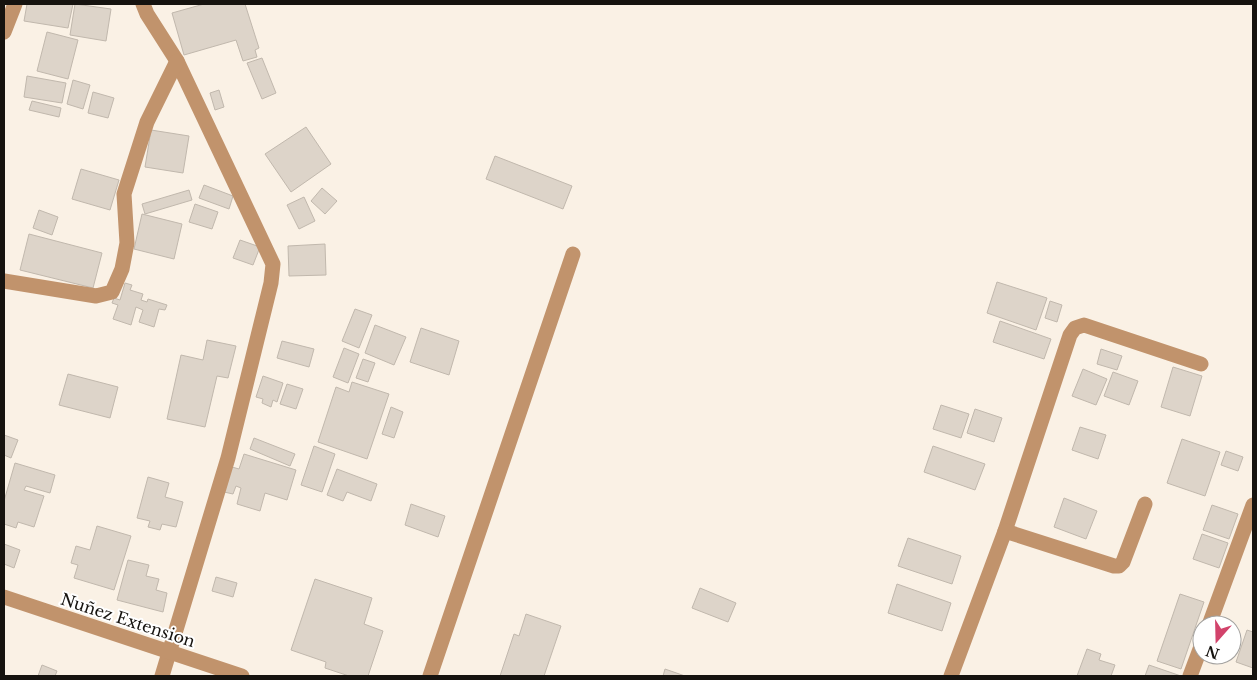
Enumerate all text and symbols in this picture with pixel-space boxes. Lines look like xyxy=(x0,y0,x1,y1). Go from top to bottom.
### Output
street label: Nuñez Extension xyxy=(58,589,198,651)
north arrow xyxy=(1192,615,1242,665)
text: N xyxy=(1203,642,1222,663)

